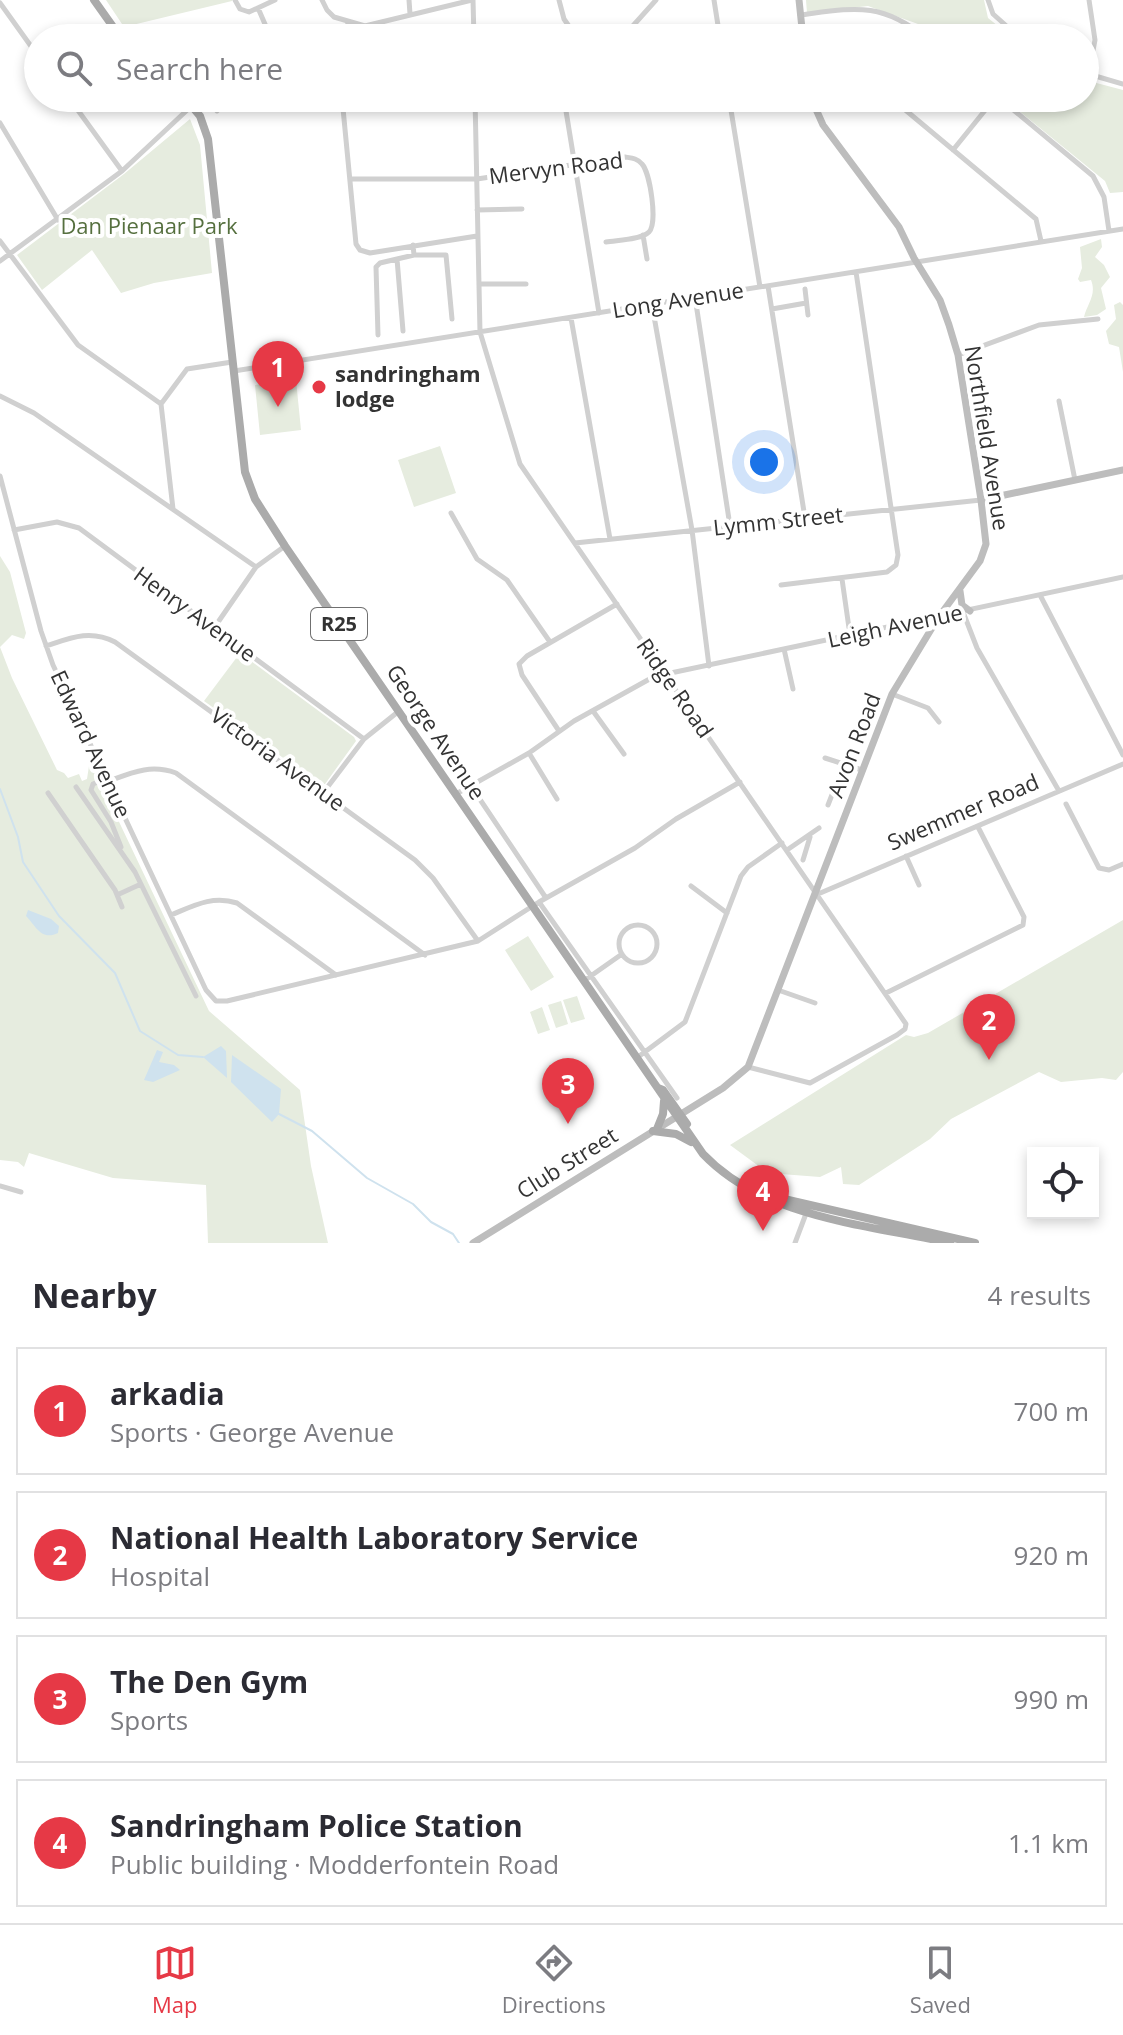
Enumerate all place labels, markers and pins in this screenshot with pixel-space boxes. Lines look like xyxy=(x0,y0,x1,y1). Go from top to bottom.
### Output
pin: 1 xyxy=(252,341,304,407)
place label: sandringham lodge xyxy=(335,358,481,413)
marker: sandringham lodge xyxy=(310,378,328,396)
pin: 2 xyxy=(963,994,1015,1060)
pin: 3 xyxy=(542,1058,594,1124)
pin: 4 xyxy=(737,1165,789,1231)

